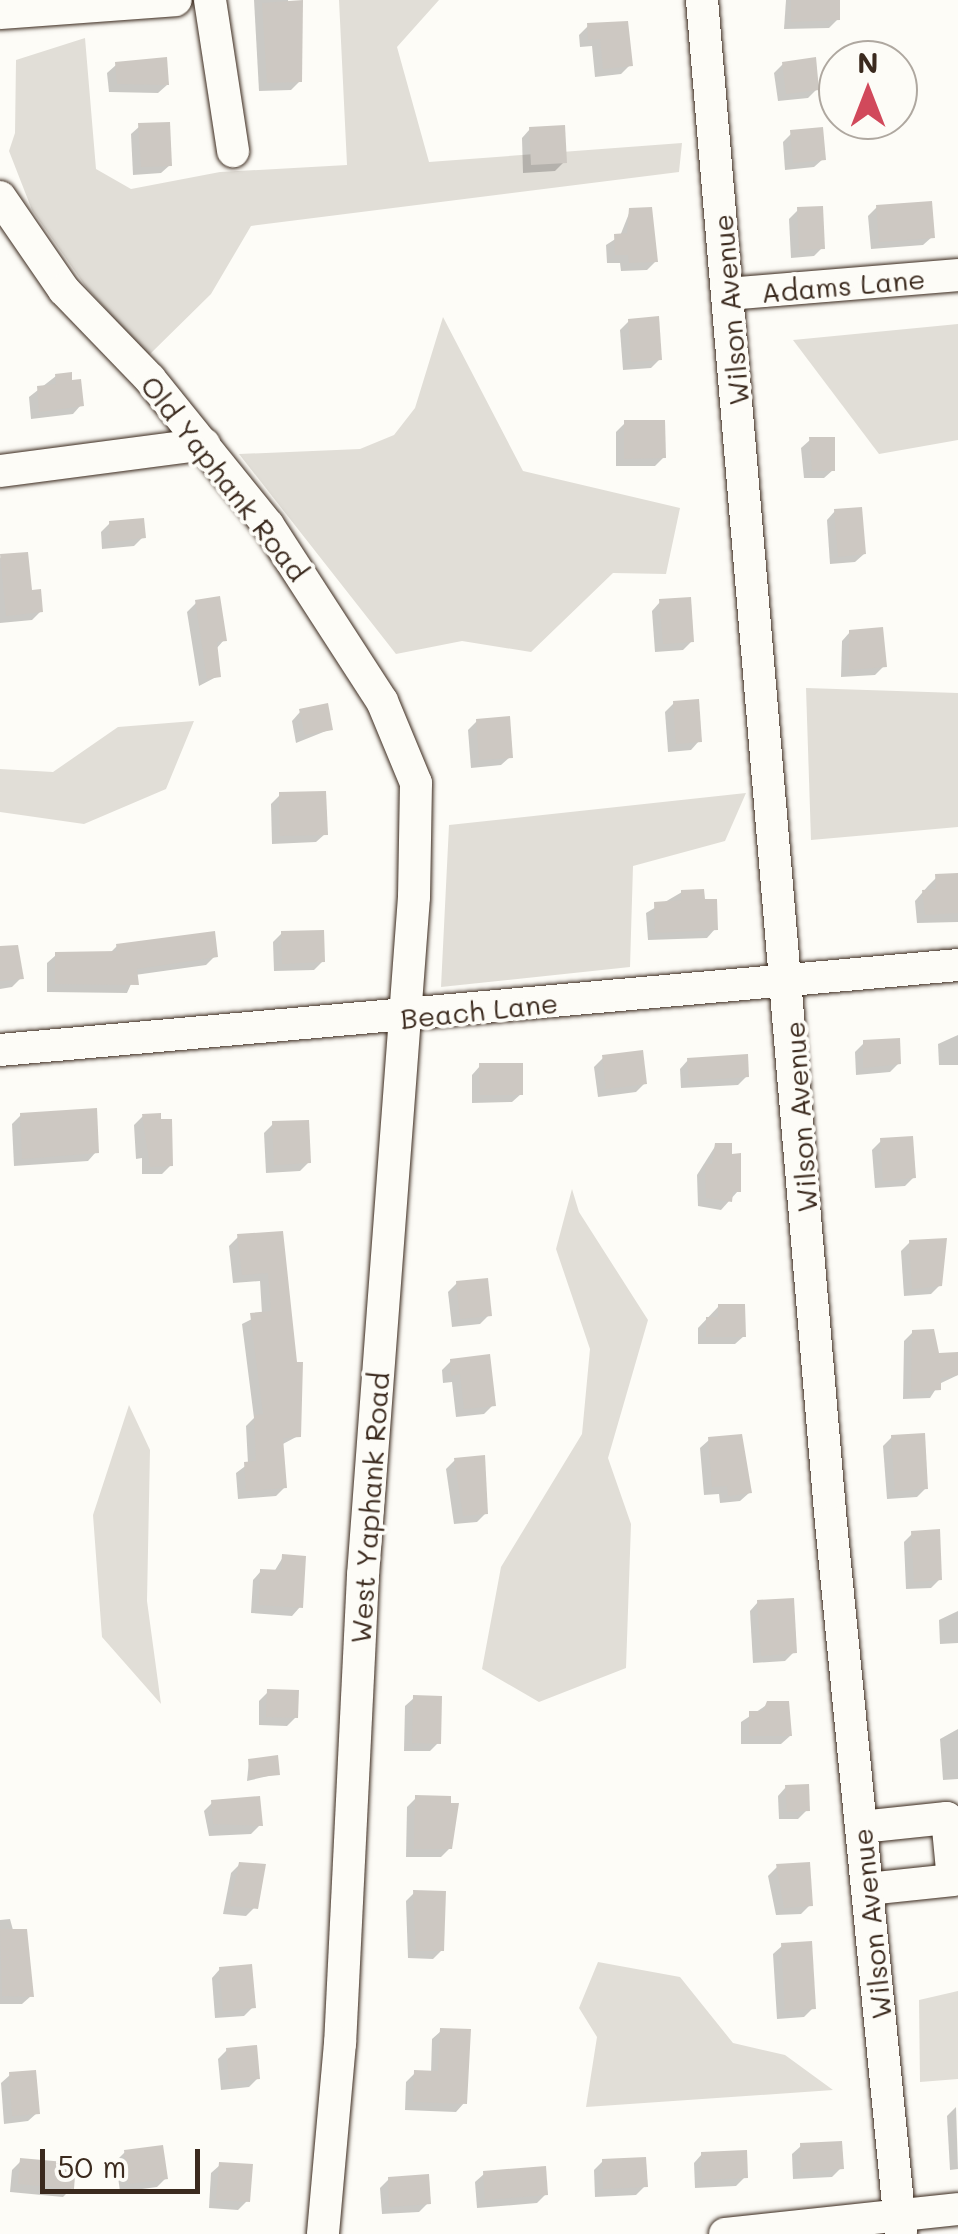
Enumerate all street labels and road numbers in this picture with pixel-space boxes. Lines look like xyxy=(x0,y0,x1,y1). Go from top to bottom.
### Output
street label: Wilson Avenue xyxy=(705,213,755,407)
street label: Adams Lane xyxy=(760,261,926,309)
street label: Old Yaphank Road xyxy=(134,369,316,587)
street label: Beach Lane xyxy=(398,985,560,1035)
street label: Wilson Avenue xyxy=(777,1020,823,1214)
street label: West Yaphank Road xyxy=(343,1371,395,1645)
street label: Wilson Avenue xyxy=(844,1827,898,2021)

